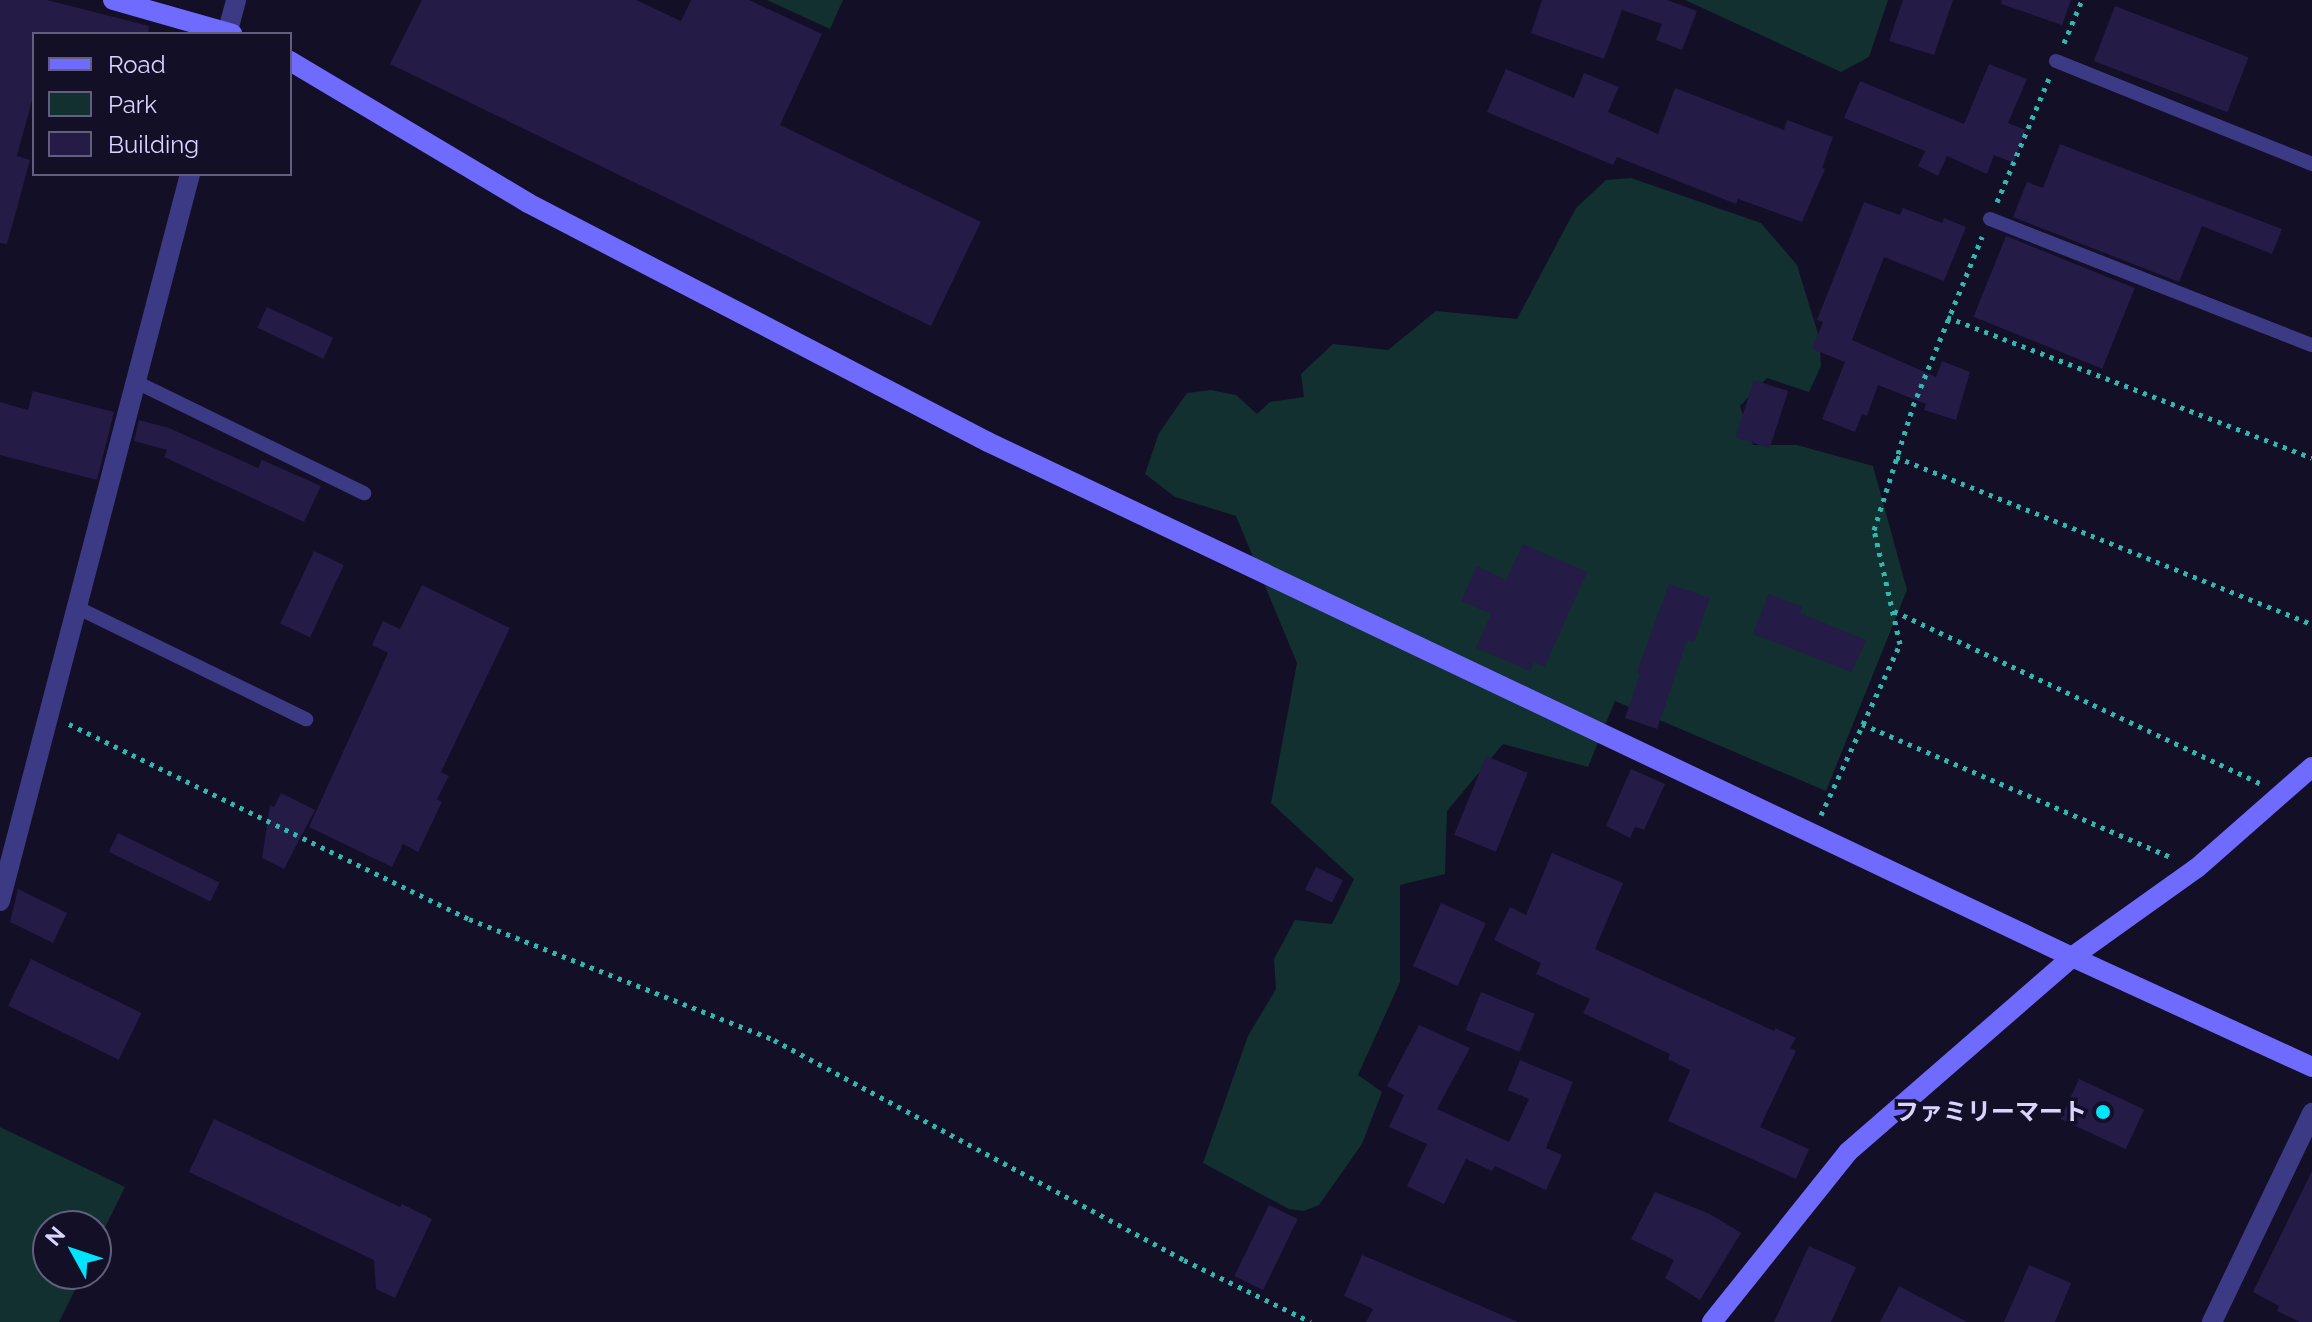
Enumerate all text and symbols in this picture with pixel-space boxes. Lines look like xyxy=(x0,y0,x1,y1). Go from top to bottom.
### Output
legend xyxy=(32,32,292,176)
text: Road xyxy=(108,50,166,79)
text: Park xyxy=(108,90,157,119)
text: Building xyxy=(108,130,199,159)
place label: ファミリーマート xyxy=(1895,1098,2087,1126)
marker: ファミリーマート xyxy=(2094,1103,2112,1121)
north arrow xyxy=(32,1210,112,1290)
text: N xyxy=(40,1221,70,1251)

